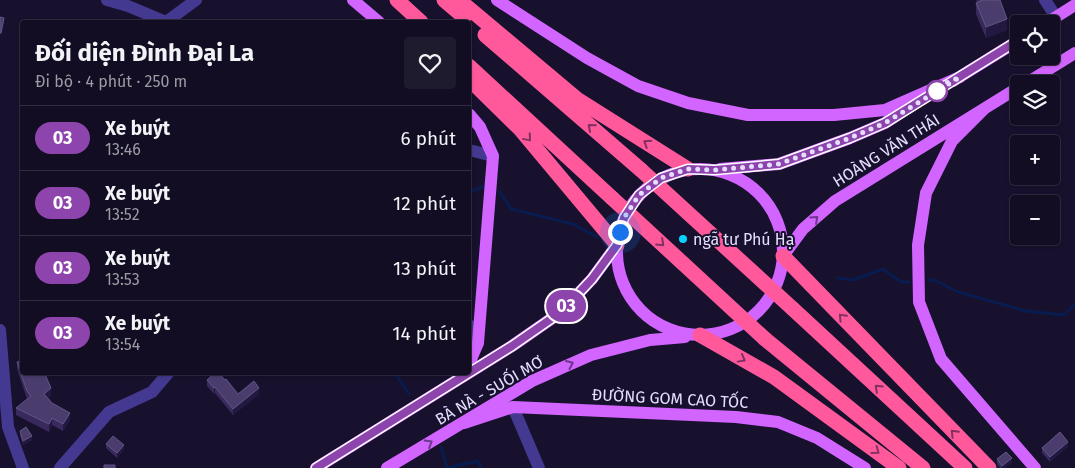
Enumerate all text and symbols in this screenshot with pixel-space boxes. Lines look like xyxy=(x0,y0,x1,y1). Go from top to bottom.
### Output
map controls xyxy=(1010,15,1060,245)
button: locate xyxy=(1010,15,1060,65)
button: heart xyxy=(404,37,456,89)
text: Đối diện Đình Đại La xyxy=(35,39,254,67)
text: Đi bộ · 4 phút · 250 m xyxy=(35,72,187,91)
button: layers xyxy=(1010,75,1060,125)
unlabelled marker xyxy=(926,80,948,102)
street label: HOÀNG VĂN THÁI xyxy=(829,109,943,191)
text: Xe buýt xyxy=(105,117,170,140)
one-way arrow xyxy=(588,124,597,133)
text: 03 xyxy=(53,127,72,149)
text: 6 phút xyxy=(401,127,456,150)
one-way arrow xyxy=(522,132,530,141)
button: + xyxy=(1010,135,1060,185)
text: 13:46 xyxy=(105,140,141,159)
one-way arrow xyxy=(643,140,652,149)
text: Xe buýt xyxy=(105,182,170,205)
text: 03 xyxy=(53,192,72,214)
text: 12 phút xyxy=(393,192,456,215)
button: − xyxy=(1010,195,1060,245)
text: 13:52 xyxy=(105,205,140,224)
one-way arrow xyxy=(809,216,818,225)
your location xyxy=(608,220,633,245)
place label: ngã tư Phú Hạ xyxy=(693,230,794,249)
marker: ngã tư Phú Hạ xyxy=(677,233,689,245)
one-way arrow xyxy=(656,237,665,246)
text: Xe buýt xyxy=(105,247,170,270)
text: 03 xyxy=(53,257,72,279)
text: 13 phút xyxy=(393,257,456,280)
text: 13:53 xyxy=(105,270,140,289)
line badge: 03 xyxy=(544,290,588,322)
text: 03 xyxy=(556,295,576,317)
text: Xe buýt xyxy=(105,312,170,335)
one-way arrow xyxy=(839,313,848,322)
text: 03 xyxy=(53,322,72,344)
text: 14 phút xyxy=(392,322,456,345)
text: 13:54 xyxy=(105,335,140,354)
street label: BÀ NÀ - SUỐI MƠ xyxy=(431,349,546,429)
one-way arrow xyxy=(737,353,746,363)
one-way arrow xyxy=(565,360,574,371)
street label: ĐƯỜNG GOM CAO TỐC xyxy=(591,382,749,412)
one-way arrow xyxy=(874,384,883,393)
one-way arrow xyxy=(951,430,960,439)
one-way arrow xyxy=(423,440,432,450)
one-way arrow xyxy=(870,445,880,454)

